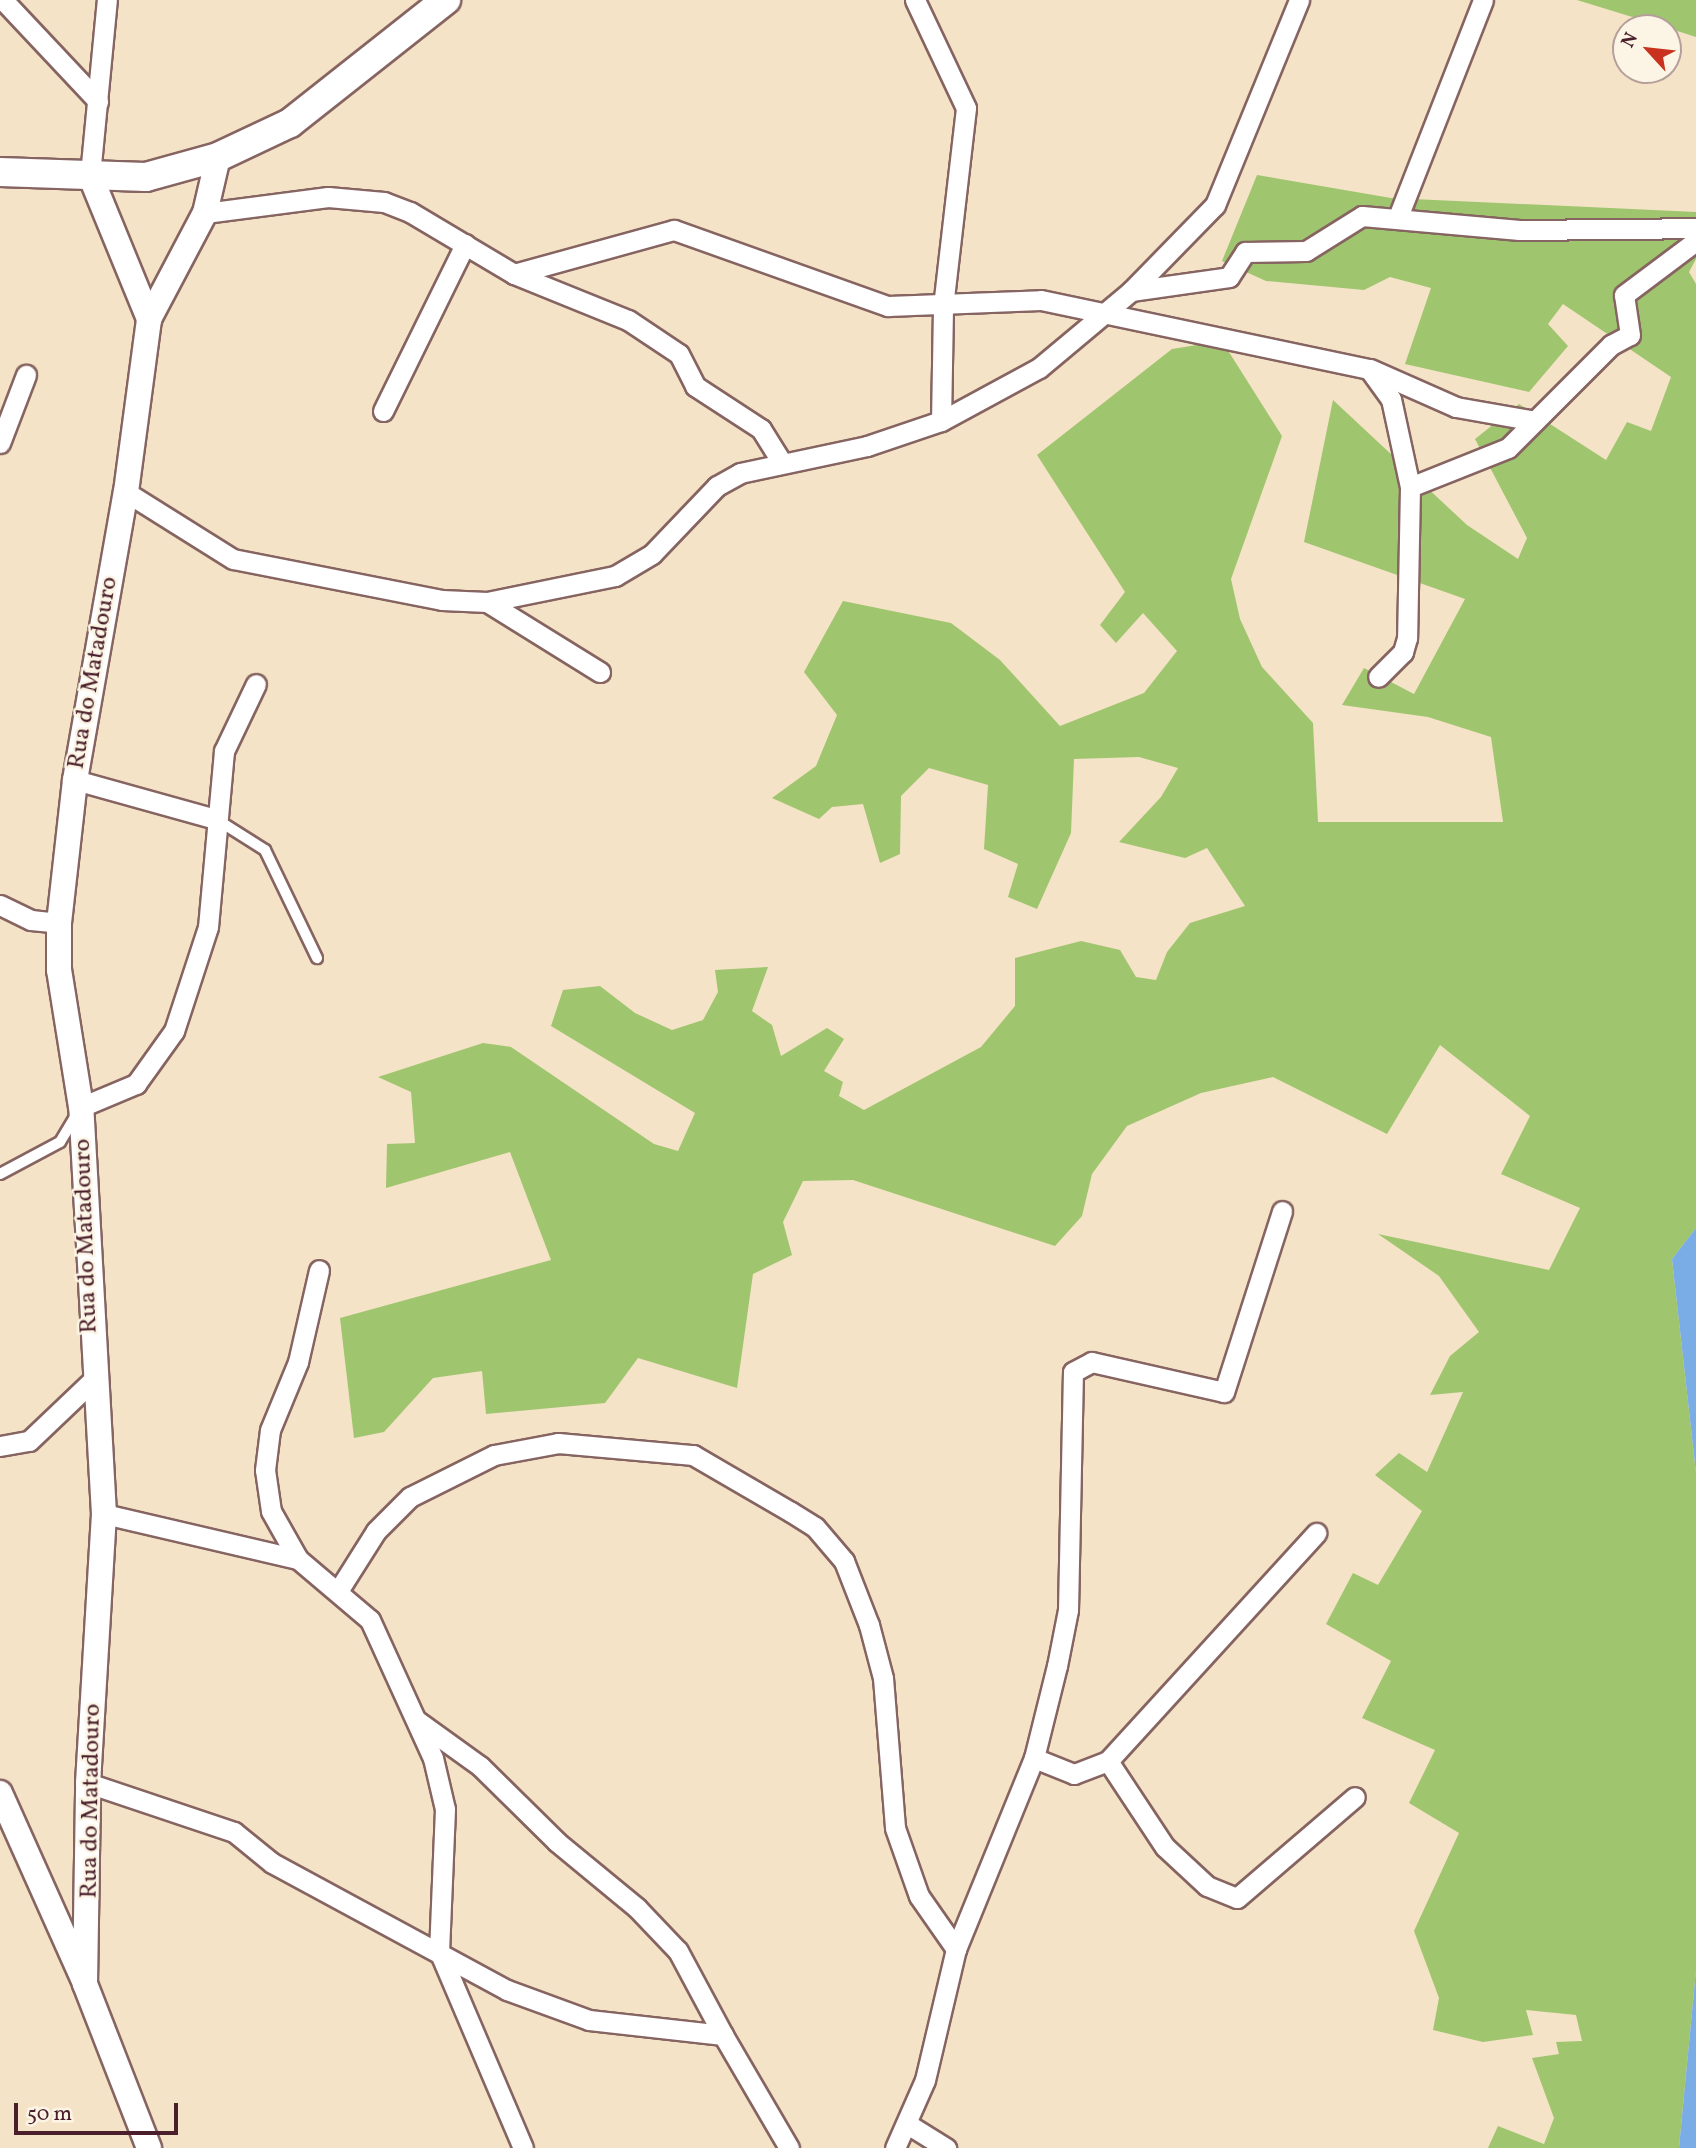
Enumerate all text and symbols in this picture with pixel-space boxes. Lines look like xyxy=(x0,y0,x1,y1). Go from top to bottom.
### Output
north arrow xyxy=(1612,14,1682,84)
text: N xyxy=(1615,28,1645,52)
street label: Rua do Matadouro xyxy=(63,575,125,771)
street label: Rua do Matadouro xyxy=(69,1138,105,1334)
street label: Rua do Matadouro xyxy=(76,1703,108,1899)
scale bar xyxy=(18,2088,182,2132)
text: 50 m xyxy=(27,2100,72,2129)

